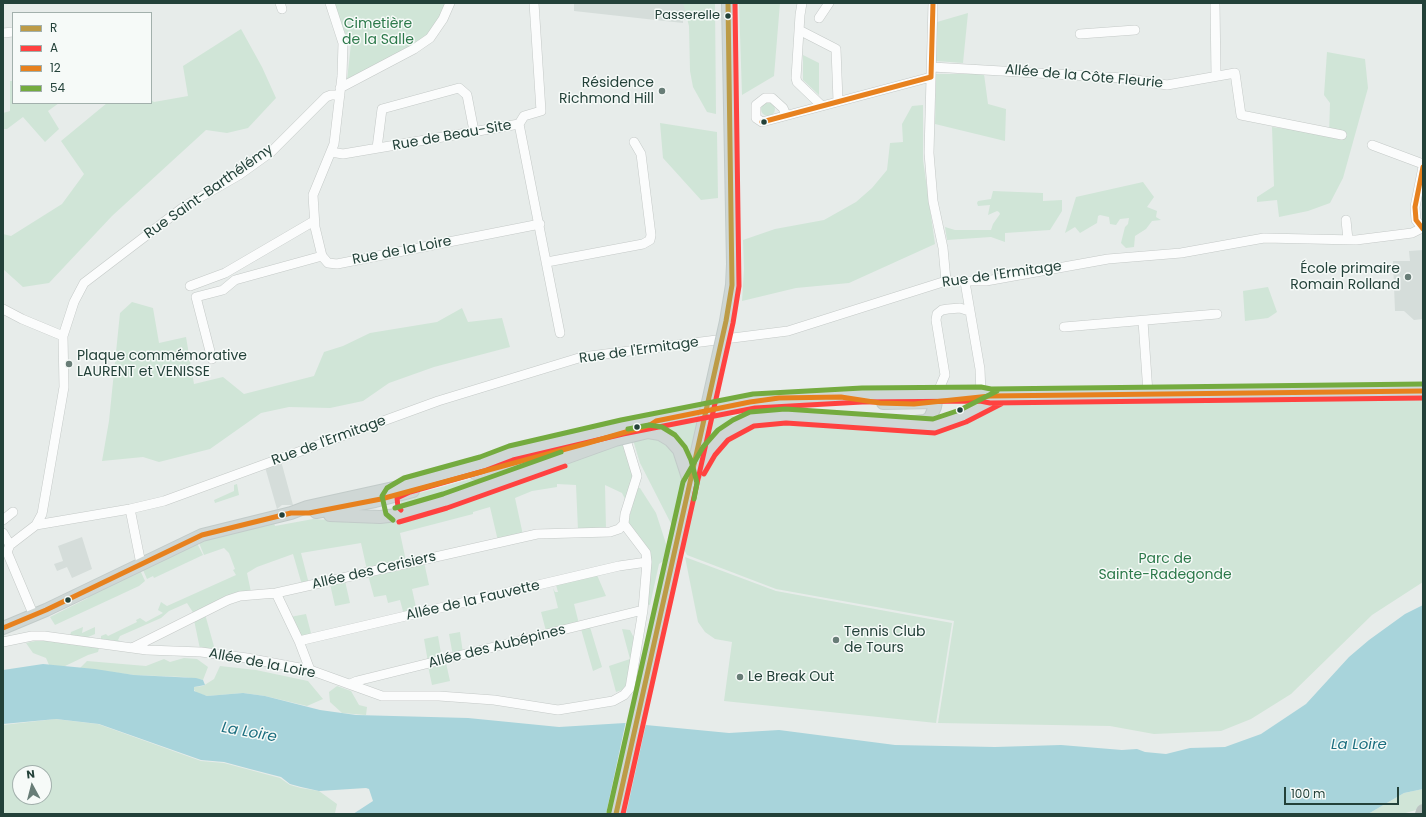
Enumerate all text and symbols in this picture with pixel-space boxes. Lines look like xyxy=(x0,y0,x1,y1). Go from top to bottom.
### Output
place label: Passerelle xyxy=(655,8,720,24)
marker: Passerelle xyxy=(723,11,733,21)
legend xyxy=(12,12,152,104)
park label: Cimetière de la Salle xyxy=(342,16,414,48)
text: R xyxy=(50,19,57,36)
text: A xyxy=(50,39,58,56)
text: 12 xyxy=(50,59,61,76)
street label: Allée de la Côte Fleurie xyxy=(1004,62,1164,92)
place label: Résidence Richmond Hill xyxy=(559,75,654,108)
text: 54 xyxy=(50,79,65,96)
marker: Résidence Richmond Hill xyxy=(657,86,667,96)
street label: Rue de Beau-Site xyxy=(391,117,513,155)
unlabelled marker xyxy=(759,117,769,127)
street label: Rue Saint-Barthélémy xyxy=(141,141,277,243)
street label: Rue de la Loire xyxy=(351,233,453,269)
street label: Rue de l'Ermitage xyxy=(941,258,1063,292)
place label: École primaire Romain Rolland xyxy=(1290,261,1400,294)
marker: École primaire Romain Rolland xyxy=(1403,272,1413,282)
street label: Rue de l'Ermitage xyxy=(578,334,700,368)
place label: Plaque commémorative LAURENT et VENISSE xyxy=(77,348,247,380)
marker: Plaque commémorative LAURENT et VENISSE xyxy=(64,359,74,369)
unlabelled marker xyxy=(955,405,965,415)
street label: Rue de l'Ermitage xyxy=(270,413,388,469)
unlabelled marker xyxy=(632,422,642,432)
unlabelled marker xyxy=(277,510,287,520)
street label: Allée des Cerisiers xyxy=(310,549,438,593)
park label: Parc de Sainte-Radegonde xyxy=(1098,551,1232,584)
street label: Allée de la Fauvette xyxy=(404,577,542,625)
unlabelled marker xyxy=(63,595,73,605)
street label: Allée des Aubépines xyxy=(427,622,567,672)
place label: Tennis Club de Tours xyxy=(844,624,925,656)
marker: Tennis Club de Tours xyxy=(831,635,841,645)
street label: Allée de la Loire xyxy=(207,645,317,683)
place label: Le Break Out xyxy=(748,669,834,685)
marker: Le Break Out xyxy=(735,672,745,682)
water label: La Loire xyxy=(220,719,278,747)
water label: La Loire xyxy=(1331,736,1387,754)
north arrow xyxy=(12,765,52,805)
text: N xyxy=(26,766,36,783)
scale bar xyxy=(1286,779,1401,805)
text: 100 m xyxy=(1291,785,1325,802)

